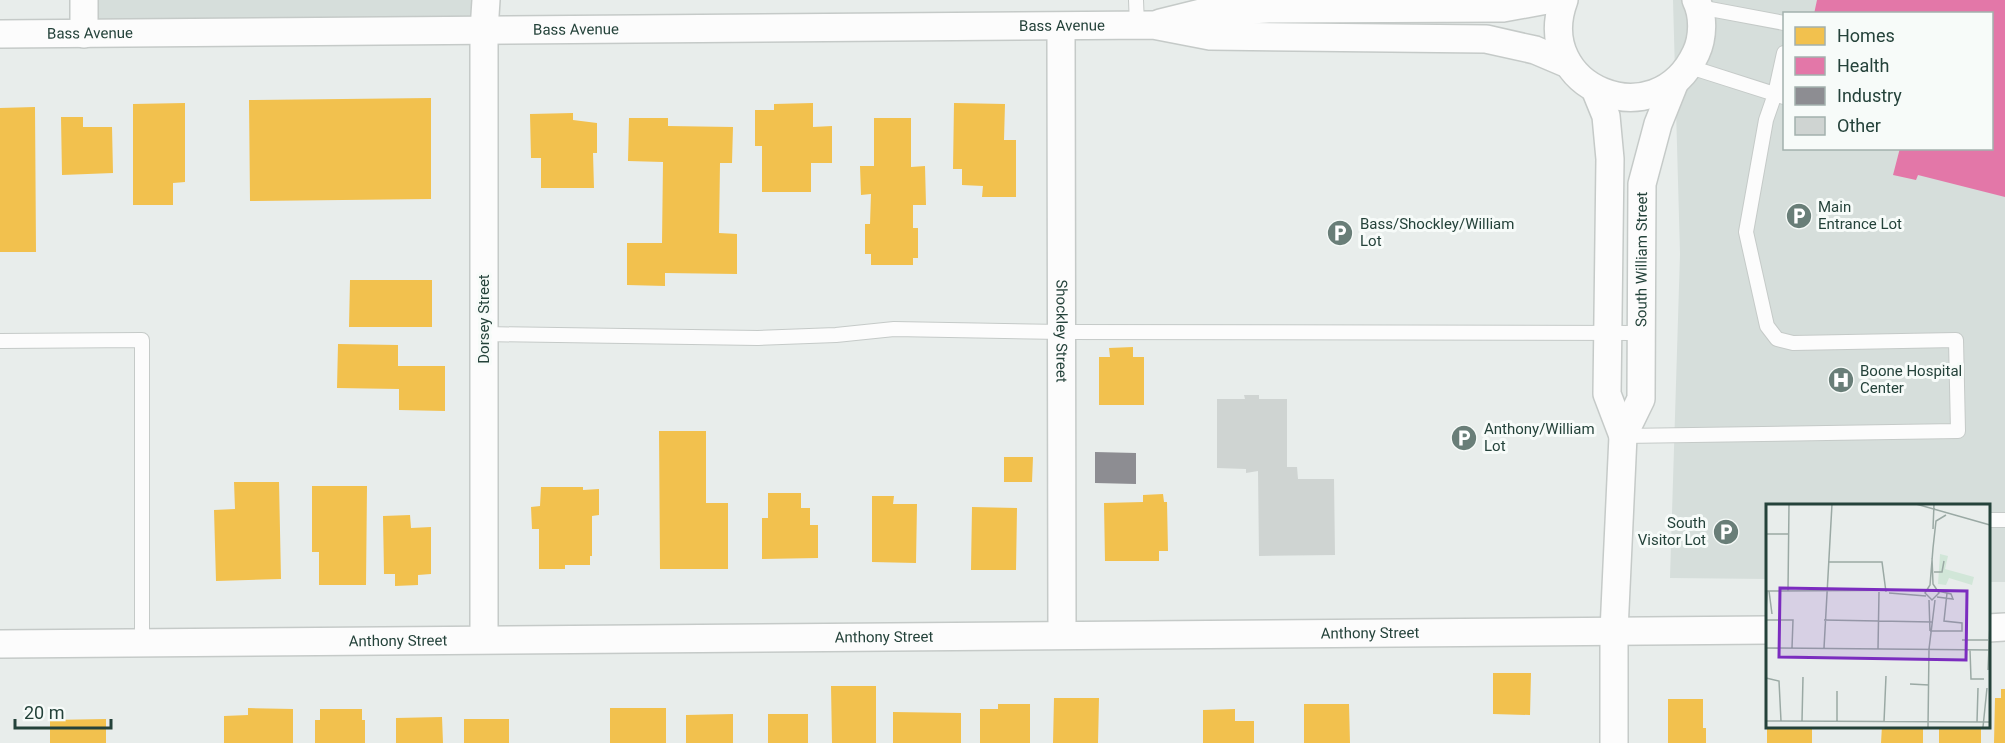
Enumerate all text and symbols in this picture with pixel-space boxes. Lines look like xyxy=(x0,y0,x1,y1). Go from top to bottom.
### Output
legend xyxy=(1783,12,1993,150)
street label: Bass Avenue xyxy=(1019,16,1105,35)
street label: Bass Avenue xyxy=(533,20,619,39)
street label: Bass Avenue xyxy=(47,24,133,43)
text: Homes xyxy=(1837,25,1895,46)
text: Health xyxy=(1837,55,1889,76)
text: Industry xyxy=(1837,85,1902,106)
text: Other xyxy=(1837,115,1881,136)
street label: South William Street xyxy=(1632,192,1651,327)
place label: Main Entrance Lot xyxy=(1818,198,1902,233)
parking icon: Main Entrance Lot xyxy=(1784,201,1814,231)
place label: Bass/Shockley/William Lot xyxy=(1360,215,1514,250)
parking icon: Bass/Shockley/William Lot xyxy=(1325,218,1355,248)
street label: Dorsey Street xyxy=(475,274,493,364)
street label: Shockley Street xyxy=(1052,279,1071,383)
place label: Boone Hospital Center xyxy=(1860,362,1962,397)
hospital icon: Boone Hospital Center xyxy=(1826,365,1856,395)
place label: Anthony/William Lot xyxy=(1484,420,1595,455)
parking icon: Anthony/William Lot xyxy=(1449,423,1479,453)
inset map xyxy=(1766,504,1990,728)
place label: South Visitor Lot xyxy=(1638,514,1706,549)
parking icon: South Visitor Lot xyxy=(1711,517,1741,547)
street label: Anthony Street xyxy=(1321,624,1419,643)
street label: Anthony Street xyxy=(835,628,933,646)
street label: Anthony Street xyxy=(349,631,447,650)
scale bar xyxy=(15,692,111,730)
text: 20 m xyxy=(24,702,64,723)

